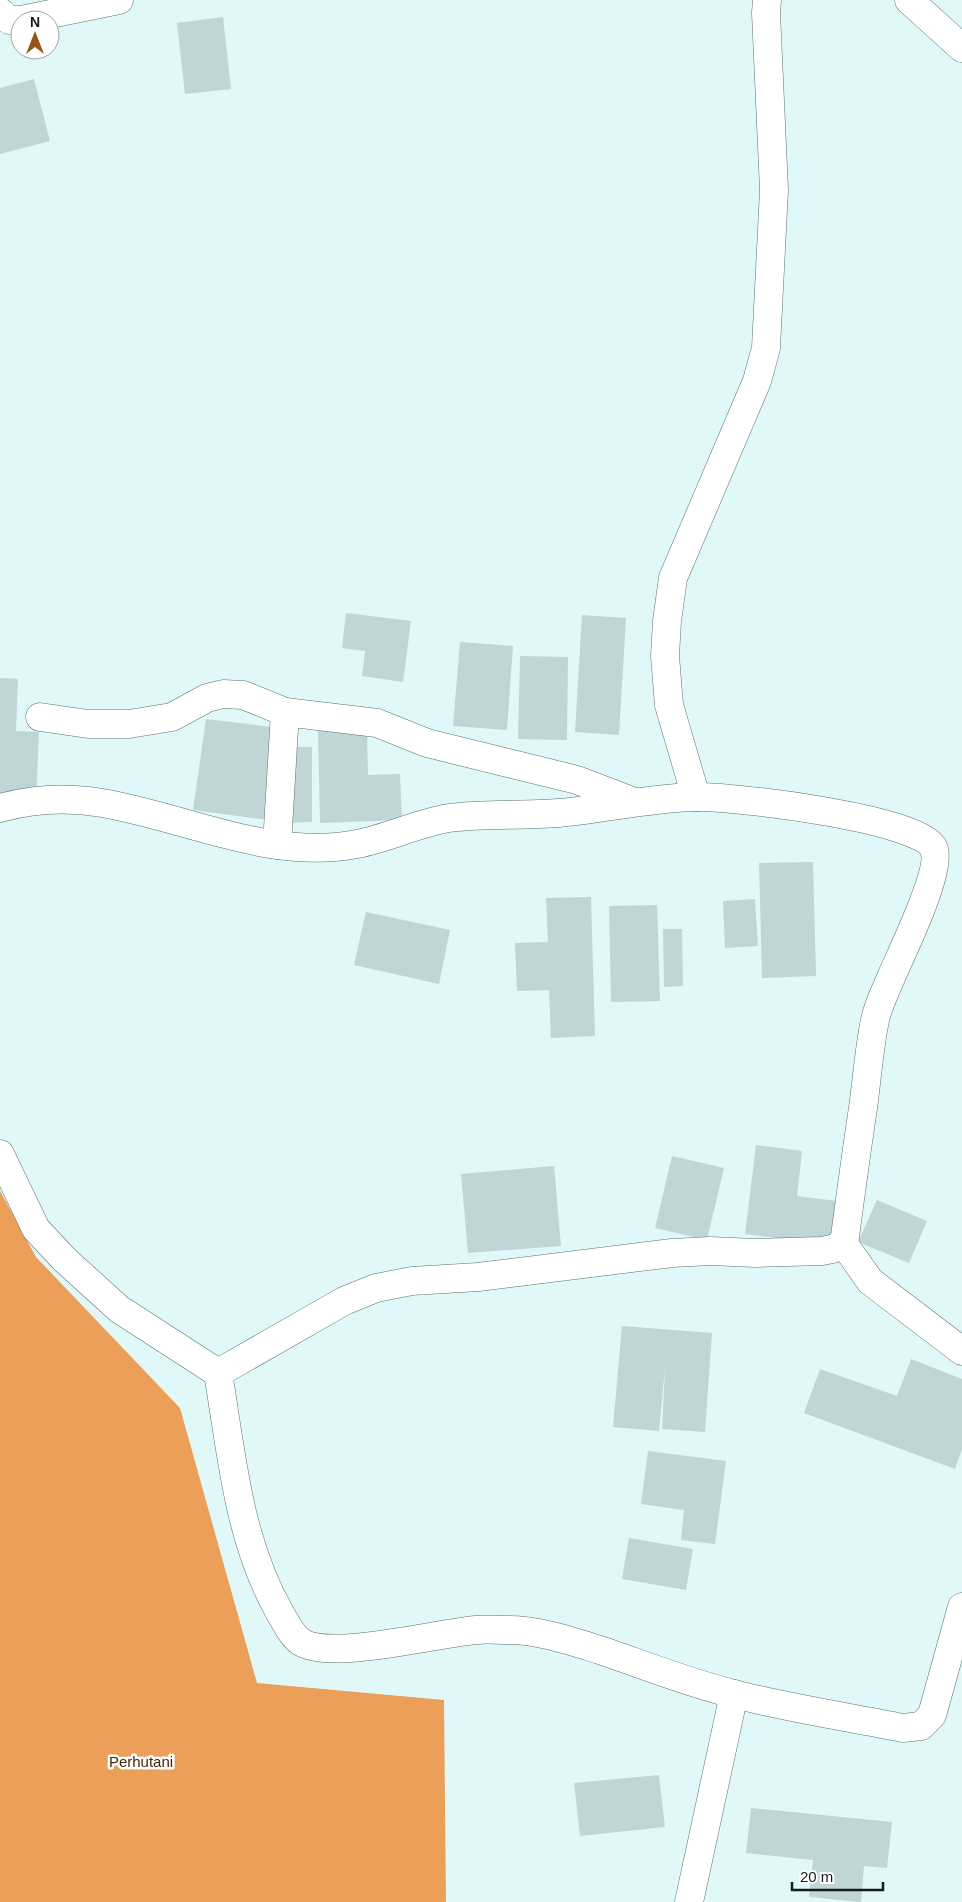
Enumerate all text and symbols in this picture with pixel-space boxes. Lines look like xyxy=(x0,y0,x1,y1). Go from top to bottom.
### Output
north arrow xyxy=(10,10,60,60)
text: N xyxy=(30,14,40,30)
park label: Perhutani xyxy=(109,1753,173,1770)
scale bar xyxy=(792,1860,883,1892)
text: 20 m xyxy=(800,1868,833,1885)

